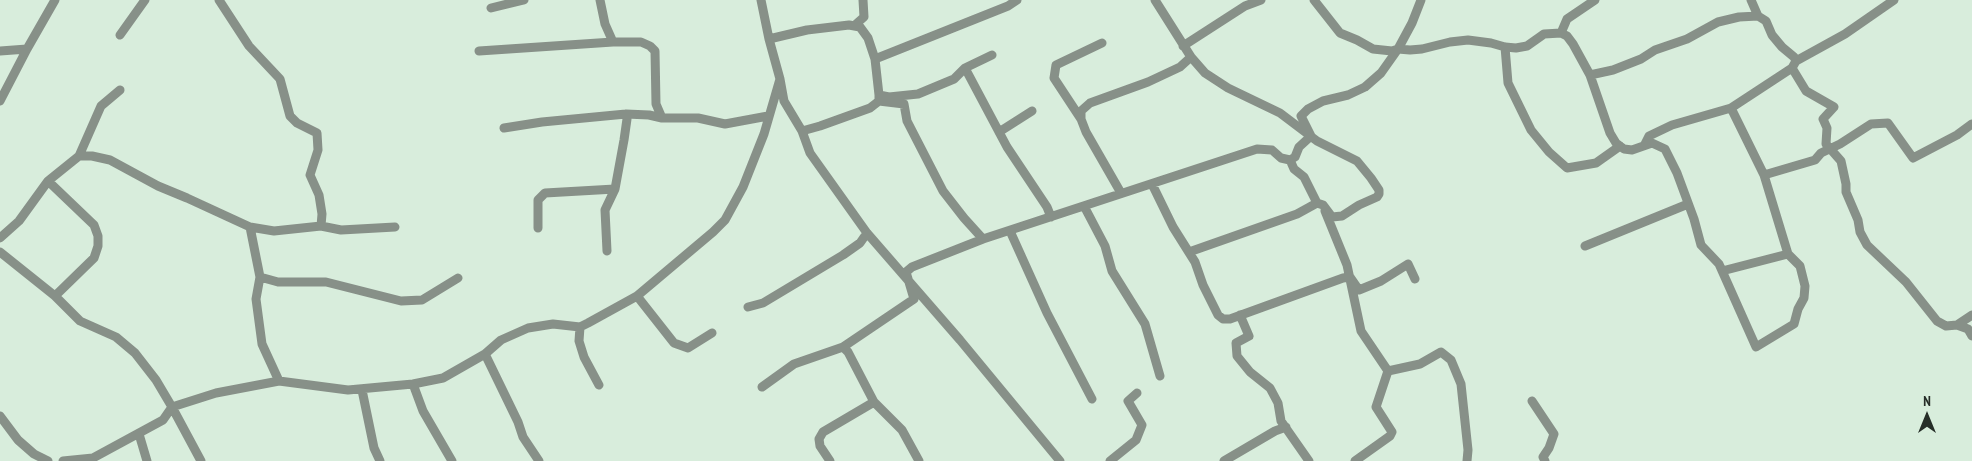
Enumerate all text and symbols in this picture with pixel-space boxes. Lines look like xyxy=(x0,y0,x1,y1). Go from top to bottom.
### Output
north arrow xyxy=(1902,391,1952,441)
text: N xyxy=(1923,392,1931,410)

